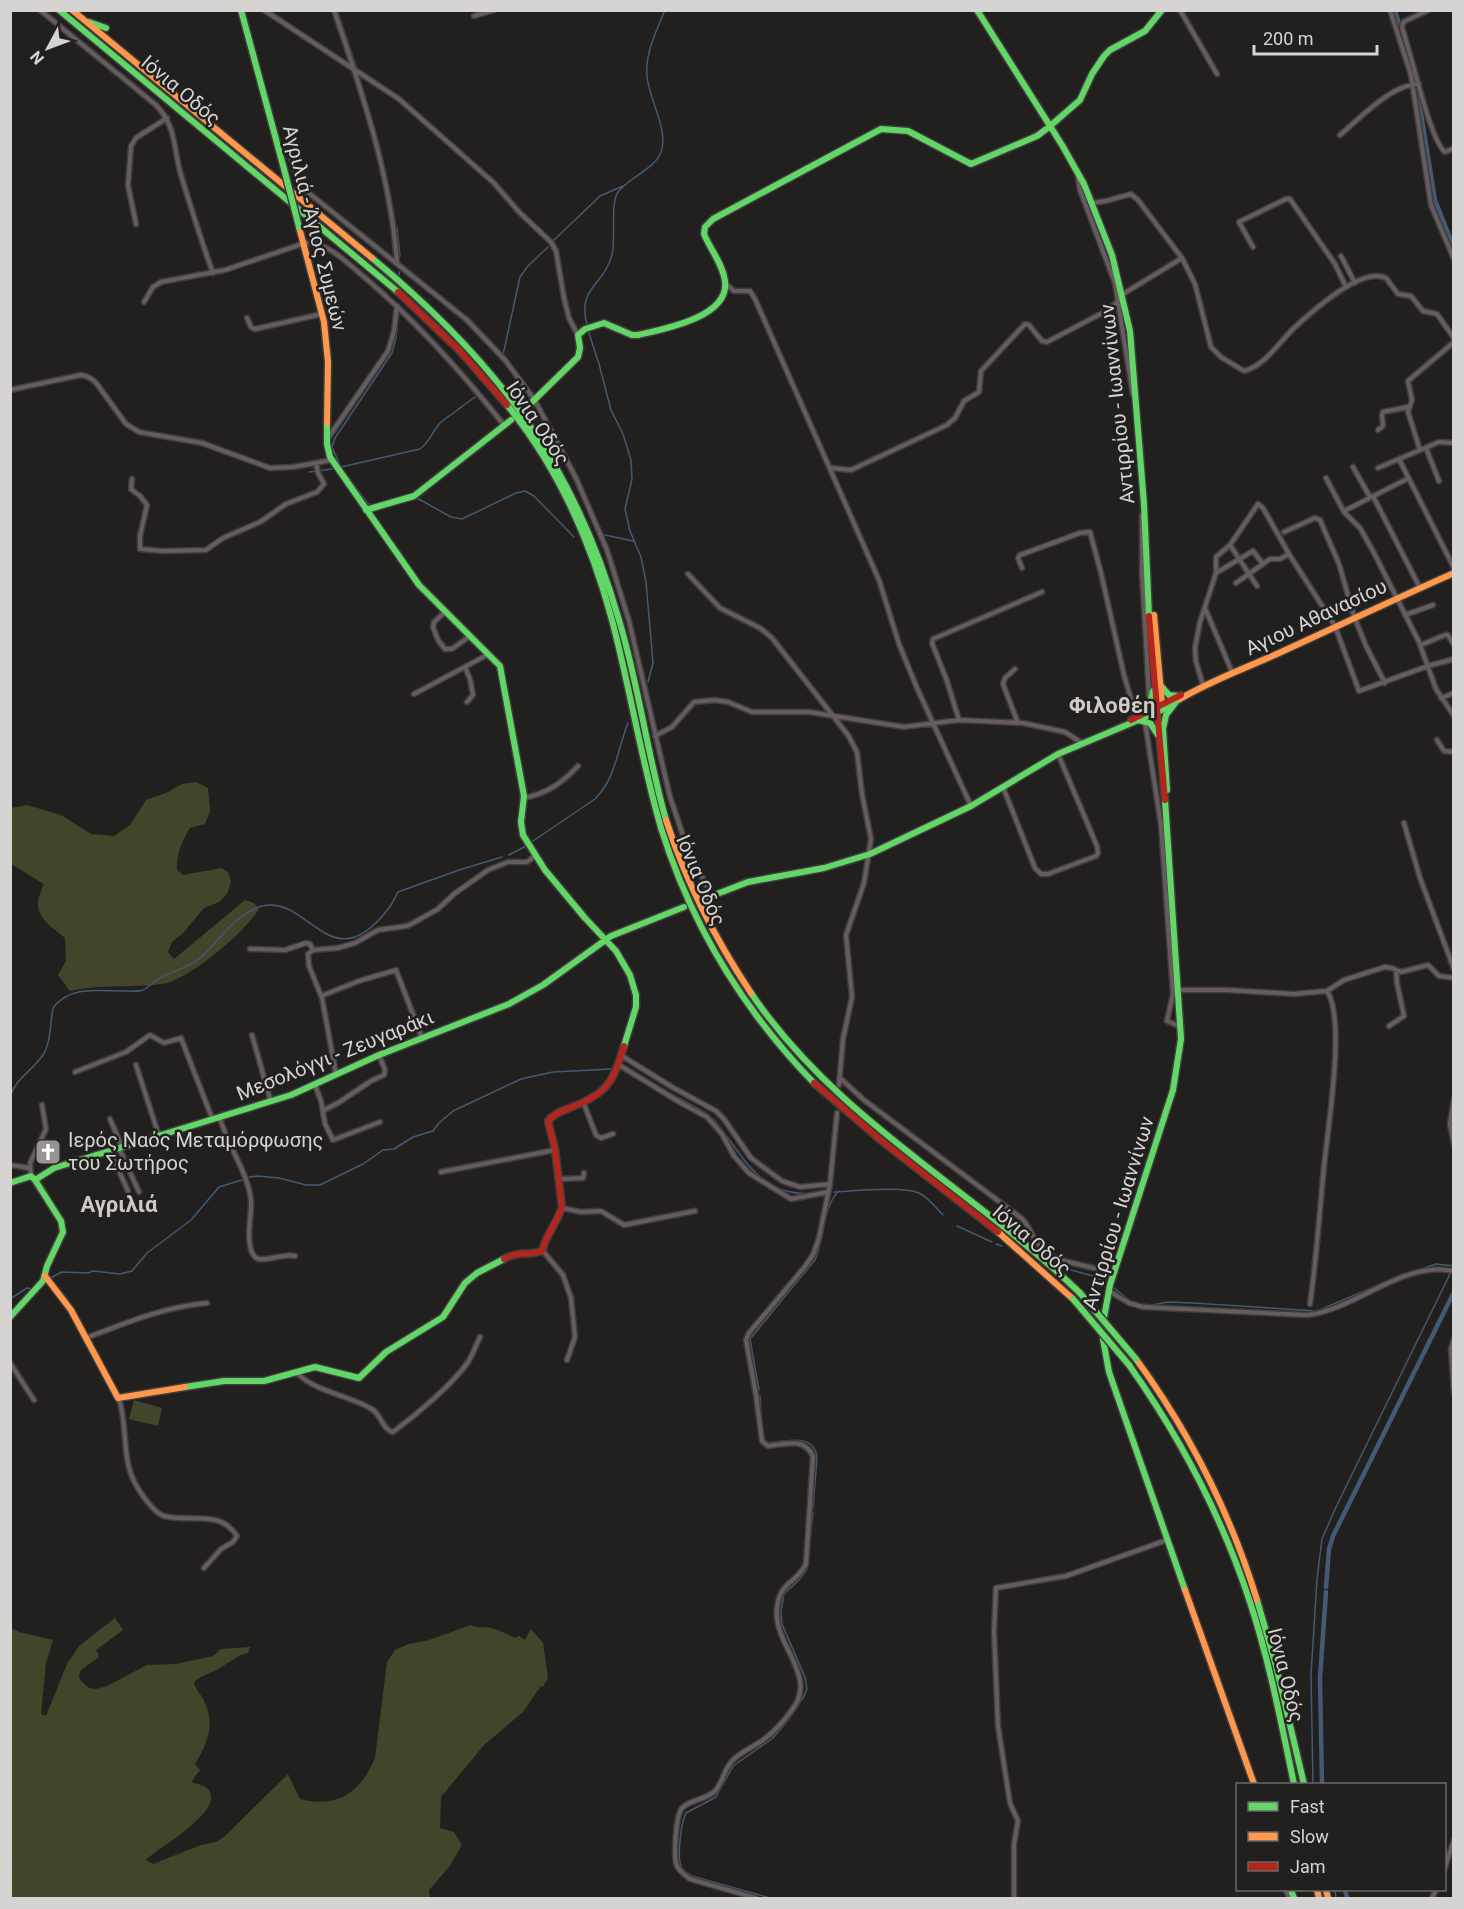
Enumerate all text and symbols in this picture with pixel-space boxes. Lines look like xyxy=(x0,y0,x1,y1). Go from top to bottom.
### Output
north arrow xyxy=(18,18,78,78)
scale bar xyxy=(1254,18,1377,56)
text: 200 m xyxy=(1263,28,1314,49)
text: N xyxy=(26,47,48,68)
street label: Ιόνια Οδός xyxy=(136,50,226,130)
street label: Αγριλιά - Άγιος Συμεών xyxy=(278,123,352,334)
street label: Αντιρρίου - Ιωαννίνων xyxy=(1095,302,1139,505)
street label: Ιόνια Οδός xyxy=(501,376,575,470)
street label: Αγιου Αθανασίου xyxy=(1242,574,1390,660)
district label: Φιλοθέη xyxy=(1069,693,1155,718)
street label: Ιόνια Οδός xyxy=(671,831,731,929)
street label: Μεσολόγγι - Ζευγαράκι xyxy=(233,1004,437,1106)
street label: Αντιρρίου - Ιωαννίνων xyxy=(1077,1113,1159,1313)
place label: Ιερός Ναός Μεταμόρφωσης του Σωτήρος xyxy=(68,1128,323,1175)
church icon: Ιερός Ναός Μεταμόρφωσης του Σωτήρος xyxy=(33,1137,63,1167)
district label: Αγριλιά xyxy=(81,1192,158,1217)
street label: Ιόνια Οδός xyxy=(988,1199,1076,1281)
street label: Ιόνια Οδός xyxy=(1263,1625,1309,1725)
legend xyxy=(1236,1783,1446,1891)
text: Fast xyxy=(1290,1796,1325,1817)
text: Slow xyxy=(1290,1826,1329,1847)
text: Jam xyxy=(1290,1856,1326,1877)

